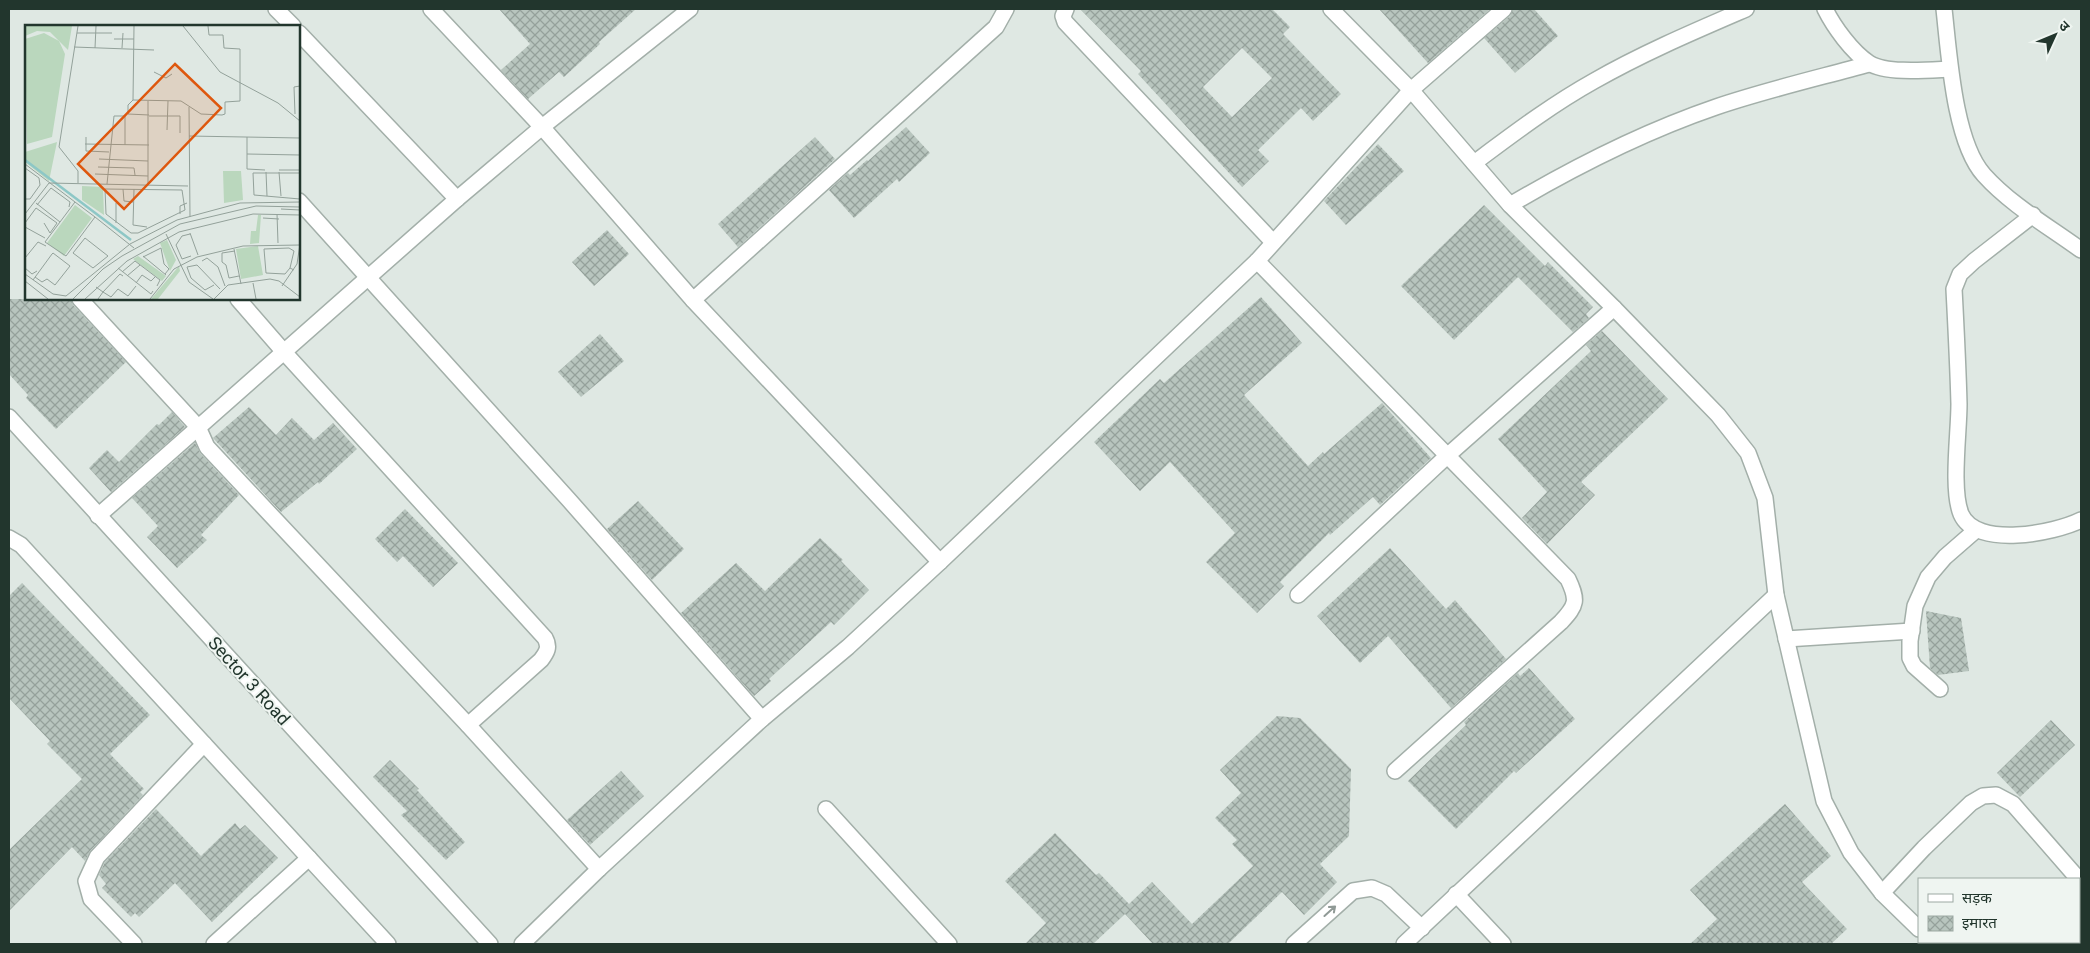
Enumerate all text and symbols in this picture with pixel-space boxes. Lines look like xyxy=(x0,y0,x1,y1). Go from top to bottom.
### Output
north arrow xyxy=(2030,10,2080,60)
text: उ xyxy=(2056,17,2074,35)
inset map xyxy=(25,25,300,300)
street label: Sector 3 Road xyxy=(204,632,295,729)
legend xyxy=(1918,878,2080,943)
text: सड़क xyxy=(1962,889,1992,907)
one-way arrow xyxy=(1323,906,1336,917)
text: इमारत xyxy=(1962,914,1997,932)

